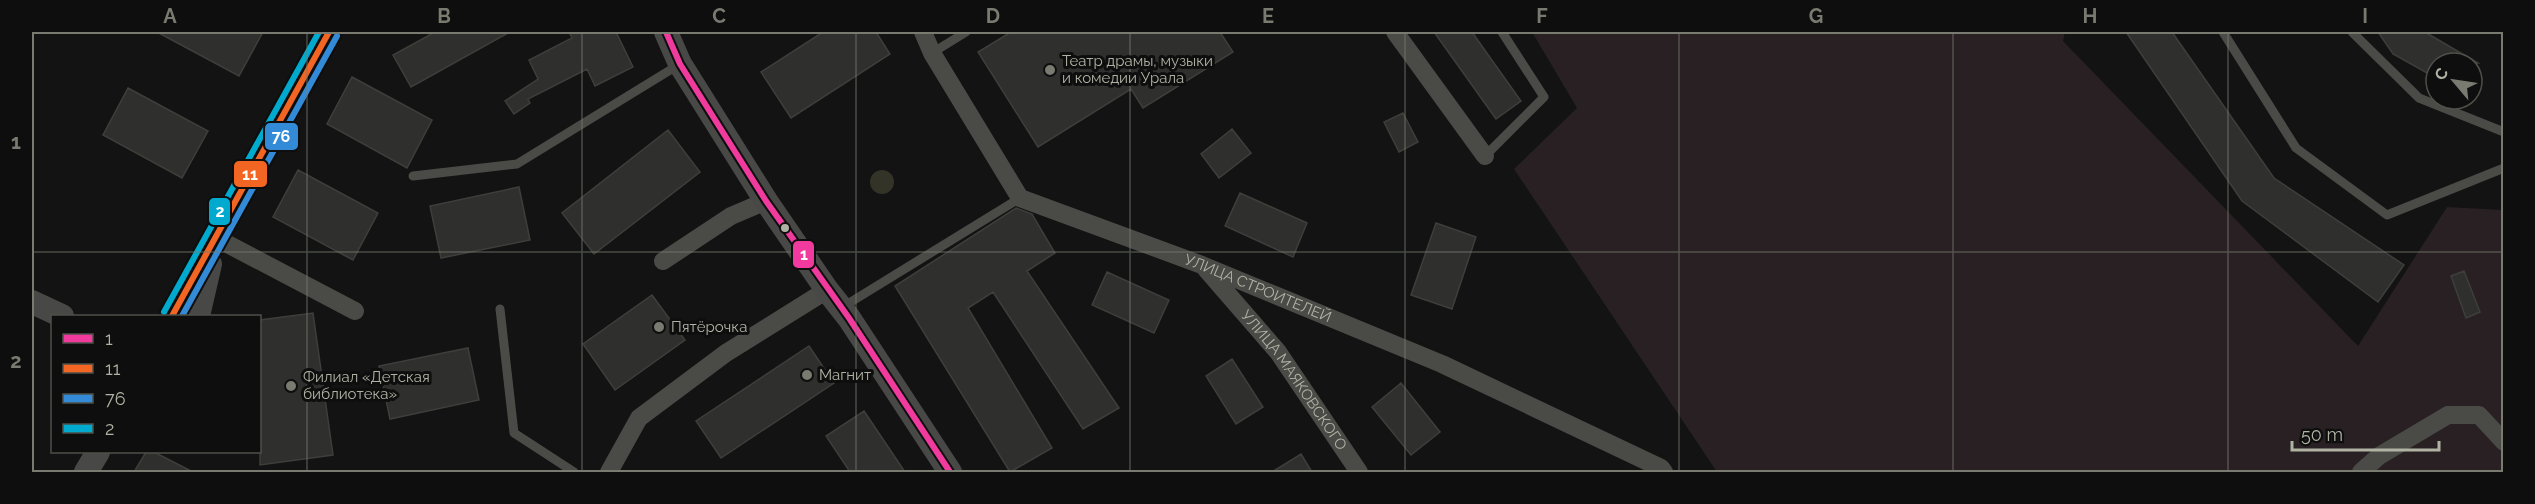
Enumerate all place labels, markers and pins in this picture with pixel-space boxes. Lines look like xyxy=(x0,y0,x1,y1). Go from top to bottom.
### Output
place label: Театр драмы, музыки и комедии Урала xyxy=(1062,52,1213,87)
marker: Театр драмы, музыки и комедии Урала xyxy=(1043,63,1057,77)
unlabelled marker xyxy=(779,222,791,234)
place label: Пятёрочка xyxy=(671,318,747,336)
marker: Пятёрочка xyxy=(652,320,666,334)
place label: Магнит xyxy=(819,366,871,384)
place label: Филиал «Детская библиотека» xyxy=(303,368,430,403)
marker: Магнит xyxy=(800,368,814,382)
marker: Филиал «Детская библиотека» xyxy=(284,379,298,393)

